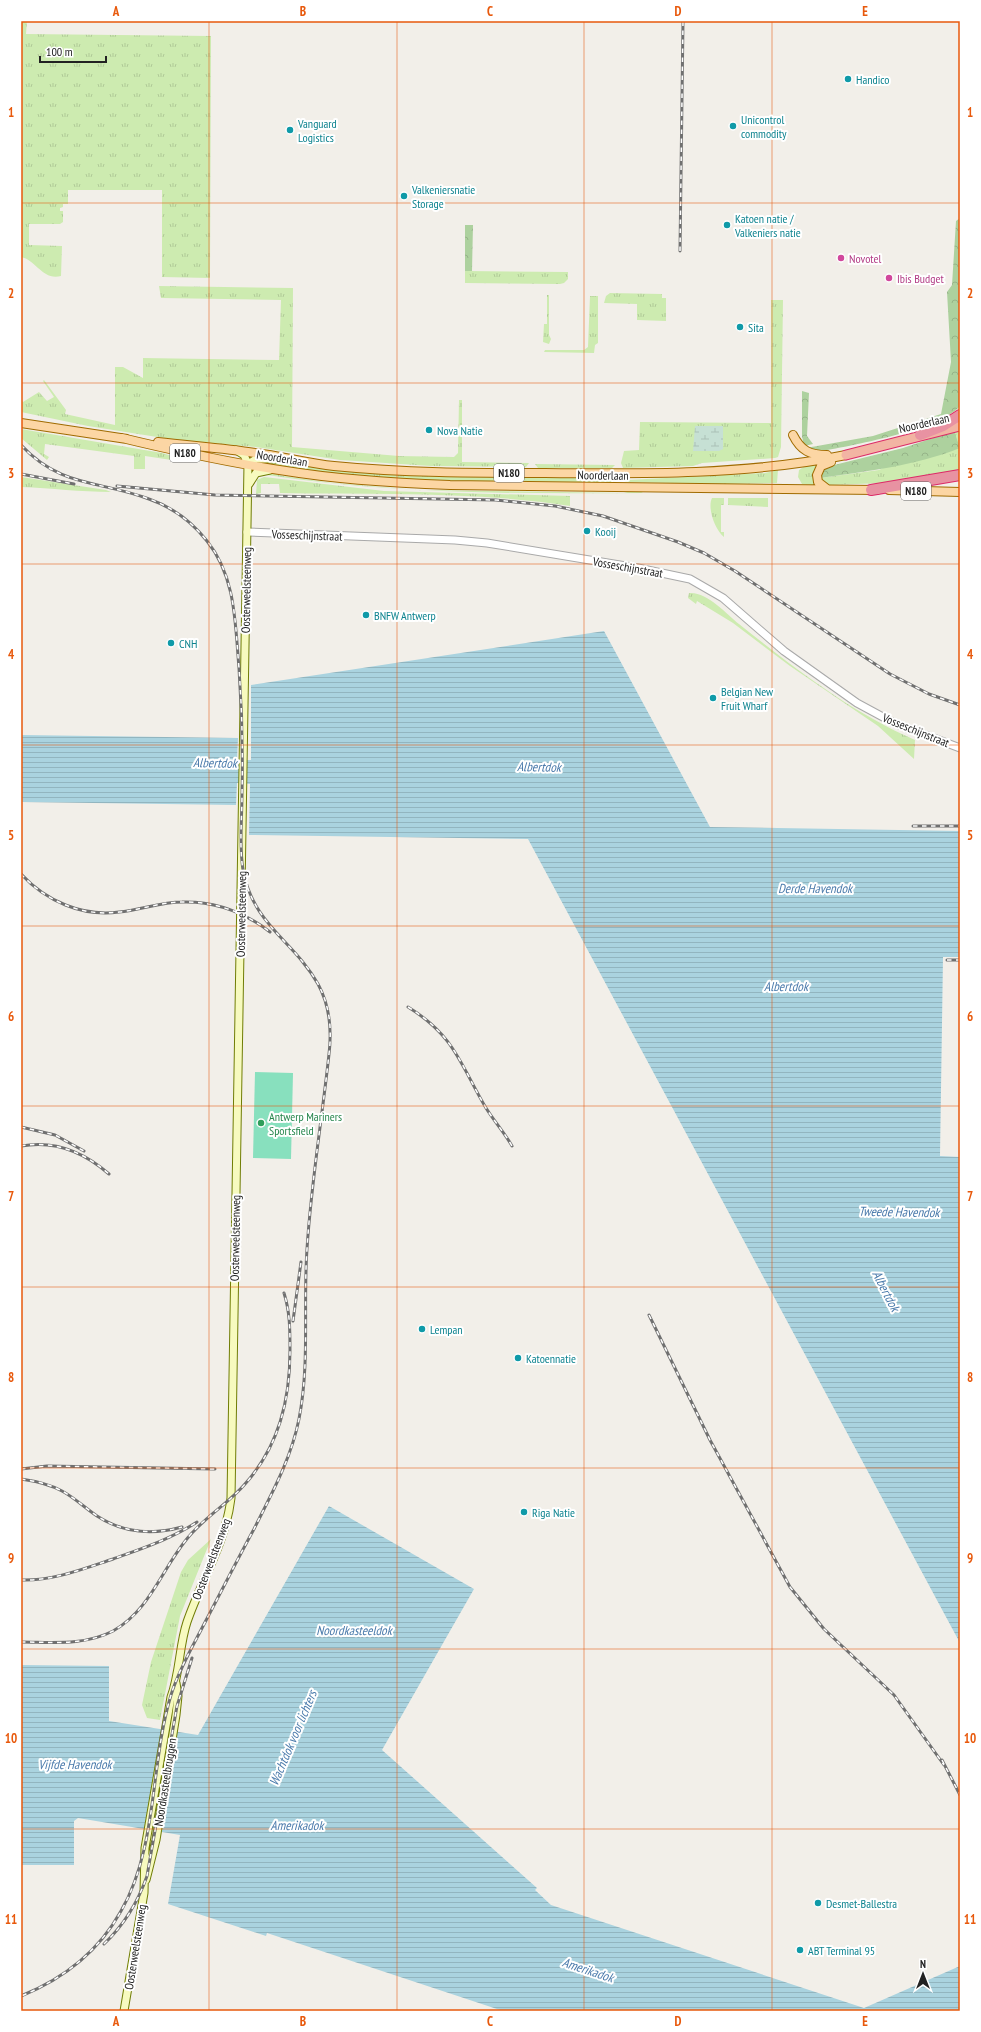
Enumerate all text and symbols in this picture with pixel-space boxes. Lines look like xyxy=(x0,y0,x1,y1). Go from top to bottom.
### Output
text: A xyxy=(112,3,120,20)
text: B xyxy=(300,3,306,20)
text: C xyxy=(487,3,493,20)
text: D xyxy=(675,3,682,20)
text: E xyxy=(862,3,868,20)
scale bar xyxy=(40,38,106,64)
text: 100 m xyxy=(46,44,73,59)
place label: Handico xyxy=(856,72,890,87)
marker: Handico xyxy=(843,74,853,84)
text: 1 xyxy=(8,104,14,121)
text: 1 xyxy=(967,104,973,121)
place label: Unicontrol commodity xyxy=(741,112,787,141)
place label: Vanguard Logistics xyxy=(297,116,337,145)
marker: Unicontrol commodity xyxy=(728,121,738,131)
marker: Vanguard Logistics xyxy=(285,125,295,135)
place label: Valkeniersnatie Storage xyxy=(411,182,475,211)
marker: Valkeniersnatie Storage xyxy=(399,191,409,201)
place label: Katoen natie / Valkeniers natie xyxy=(734,211,801,240)
marker: Katoen natie / Valkeniers natie xyxy=(722,220,732,230)
place label: Novotel xyxy=(849,251,882,266)
marker: Novotel xyxy=(836,253,846,263)
place label: Ibis Budget xyxy=(897,271,944,286)
marker: Ibis Budget xyxy=(884,273,894,283)
text: 2 xyxy=(8,285,14,302)
text: 2 xyxy=(967,285,973,302)
place label: Sita xyxy=(748,320,764,335)
marker: Sita xyxy=(735,322,745,332)
street label: Noorderlaan xyxy=(897,410,951,436)
place label: Nova Natie xyxy=(437,423,483,438)
marker: Nova Natie xyxy=(424,425,434,435)
road number: N180 xyxy=(170,444,200,462)
street label: Noorderlaan xyxy=(256,447,308,469)
road number: N180 xyxy=(494,464,524,482)
text: 3 xyxy=(8,465,14,482)
text: 3 xyxy=(967,465,973,482)
street label: Noorderlaan xyxy=(577,467,629,483)
road number: N180 xyxy=(901,482,931,500)
place label: Kooij xyxy=(595,524,616,539)
street label: Vosseschijnstraat xyxy=(270,526,343,544)
marker: Kooij xyxy=(582,526,592,536)
street label: Oosterweelsteenweg xyxy=(238,547,254,633)
street label: Vosseschijnstraat xyxy=(591,553,665,581)
place label: BNFW Antwerp xyxy=(374,608,436,623)
marker: BNFW Antwerp xyxy=(361,610,371,620)
place label: CNH xyxy=(179,636,197,651)
marker: CNH xyxy=(166,638,176,648)
text: 4 xyxy=(8,646,15,663)
text: 4 xyxy=(967,646,974,663)
place label: Belgian New Fruit Wharf xyxy=(721,684,774,713)
marker: Belgian New Fruit Wharf xyxy=(708,693,718,703)
street label: Vosseschijnstraat xyxy=(879,709,952,750)
water label: Albertdok xyxy=(193,754,239,772)
water label: Albertdok xyxy=(517,758,563,776)
text: 5 xyxy=(8,827,14,844)
text: 5 xyxy=(967,827,973,844)
street label: Oosterweelsteenweg xyxy=(233,871,249,957)
water label: Derde Havendok xyxy=(778,880,854,897)
water label: Albertdok xyxy=(764,978,810,995)
text: 6 xyxy=(8,1008,14,1025)
text: 6 xyxy=(967,1008,973,1025)
place label: Antwerp Mariners Sportsfield xyxy=(269,1109,342,1138)
marker: Antwerp Mariners Sportsfield xyxy=(256,1118,266,1128)
text: 7 xyxy=(8,1188,14,1205)
text: 7 xyxy=(967,1188,973,1205)
street label: Oosterweelsteenweg xyxy=(227,1195,243,1281)
water label: Tweede Havendok xyxy=(858,1203,942,1221)
water label: Albertdok xyxy=(868,1268,904,1316)
place label: Lempan xyxy=(430,1322,463,1337)
marker: Lempan xyxy=(417,1324,427,1334)
place label: Katoennatie xyxy=(526,1351,576,1366)
marker: Katoennatie xyxy=(513,1353,523,1363)
text: 8 xyxy=(8,1369,14,1386)
text: 8 xyxy=(967,1369,973,1386)
place label: Riga Natie xyxy=(532,1505,575,1520)
marker: Riga Natie xyxy=(519,1507,529,1517)
street label: Oosterweelsteenweg xyxy=(189,1516,233,1602)
text: 9 xyxy=(8,1550,14,1567)
text: 9 xyxy=(967,1550,973,1567)
water label: Noordkasteeldok xyxy=(316,1622,394,1639)
water label: Wachtdok voor lichters xyxy=(265,1686,321,1788)
text: 10 xyxy=(5,1730,17,1747)
text: 10 xyxy=(964,1730,976,1747)
street label: Noordkasteelbruggen xyxy=(151,1737,179,1827)
water label: Vijfde Havendok xyxy=(38,1756,114,1773)
water label: Amerikadok xyxy=(271,1817,325,1834)
place label: Desmet-Ballestra xyxy=(826,1896,897,1911)
marker: Desmet-Ballestra xyxy=(813,1898,823,1908)
street label: Oosterweelsteenweg xyxy=(121,1903,149,1991)
text: 11 xyxy=(5,1911,17,1928)
text: 11 xyxy=(964,1911,976,1928)
place label: ABT Terminal 95 xyxy=(808,1943,875,1958)
marker: ABT Terminal 95 xyxy=(795,1945,805,1955)
water label: Amerikadok xyxy=(560,1954,618,1987)
north arrow xyxy=(903,1954,943,1994)
text: N xyxy=(920,1957,926,1971)
text: A xyxy=(112,2013,120,2030)
text: B xyxy=(300,2013,306,2030)
text: C xyxy=(487,2013,493,2030)
text: D xyxy=(675,2013,682,2030)
text: E xyxy=(862,2013,868,2030)

